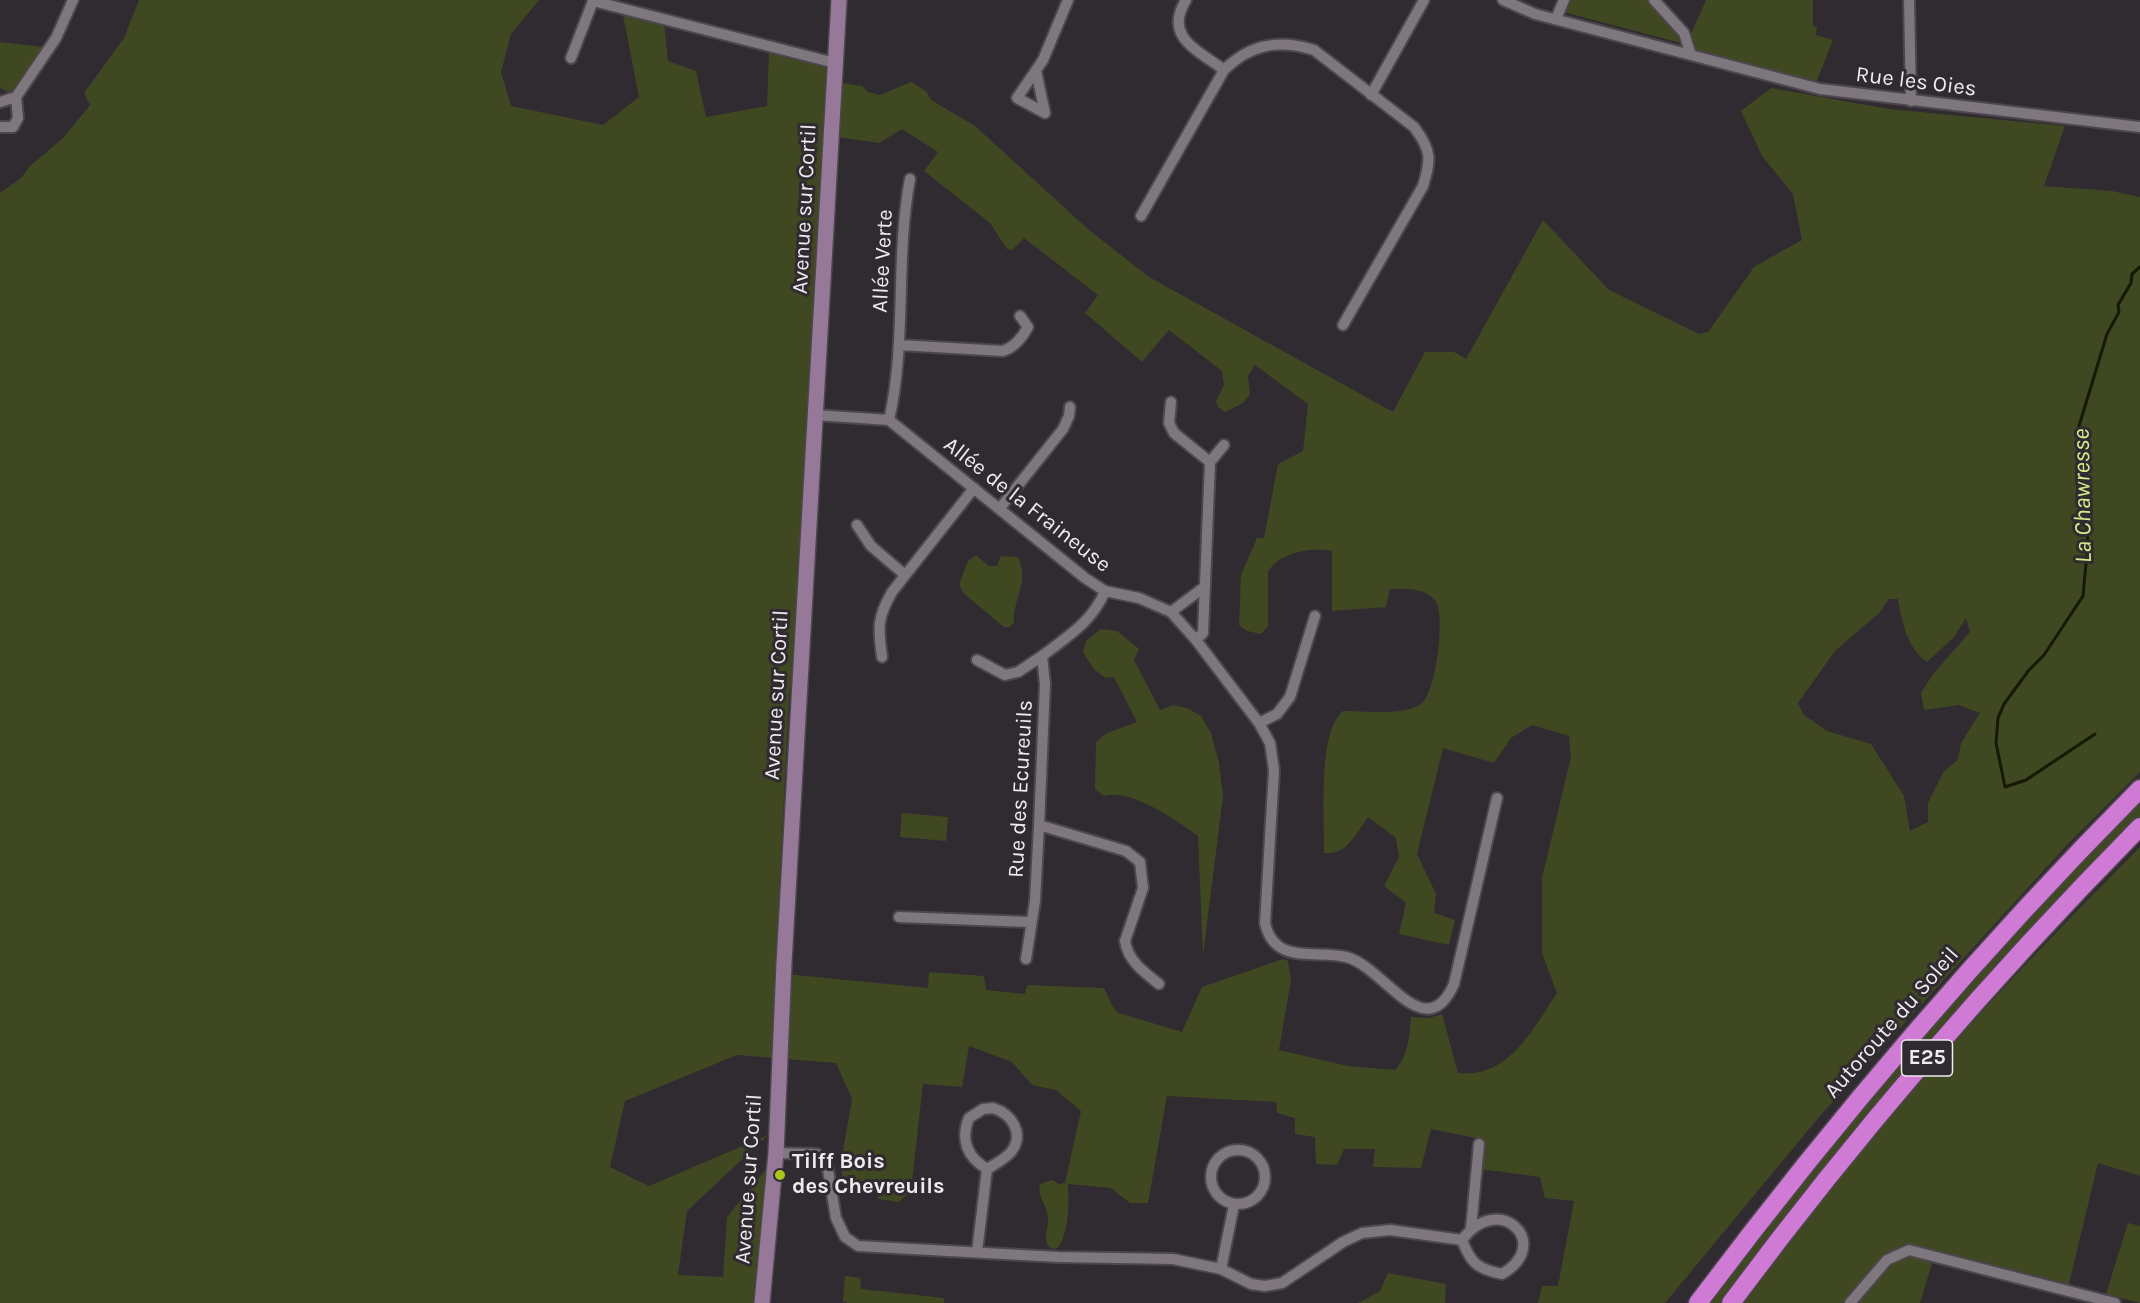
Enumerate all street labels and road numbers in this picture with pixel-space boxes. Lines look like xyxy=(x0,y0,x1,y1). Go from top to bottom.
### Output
street label: Rue les Oies xyxy=(1854,62,1978,102)
street label: Avenue sur Cortil xyxy=(787,123,823,295)
street label: Allée Verte xyxy=(867,209,899,313)
street label: Allée de la Fraineuse xyxy=(938,432,1116,578)
street label: Avenue sur Cortil xyxy=(759,609,795,781)
street label: Rue des Ecureuils xyxy=(1003,699,1039,879)
street label: Autoroute du Soleil xyxy=(1819,942,1965,1104)
road number: E25 xyxy=(1902,1040,1952,1076)
street label: Avenue sur Cortil xyxy=(730,1093,768,1265)

